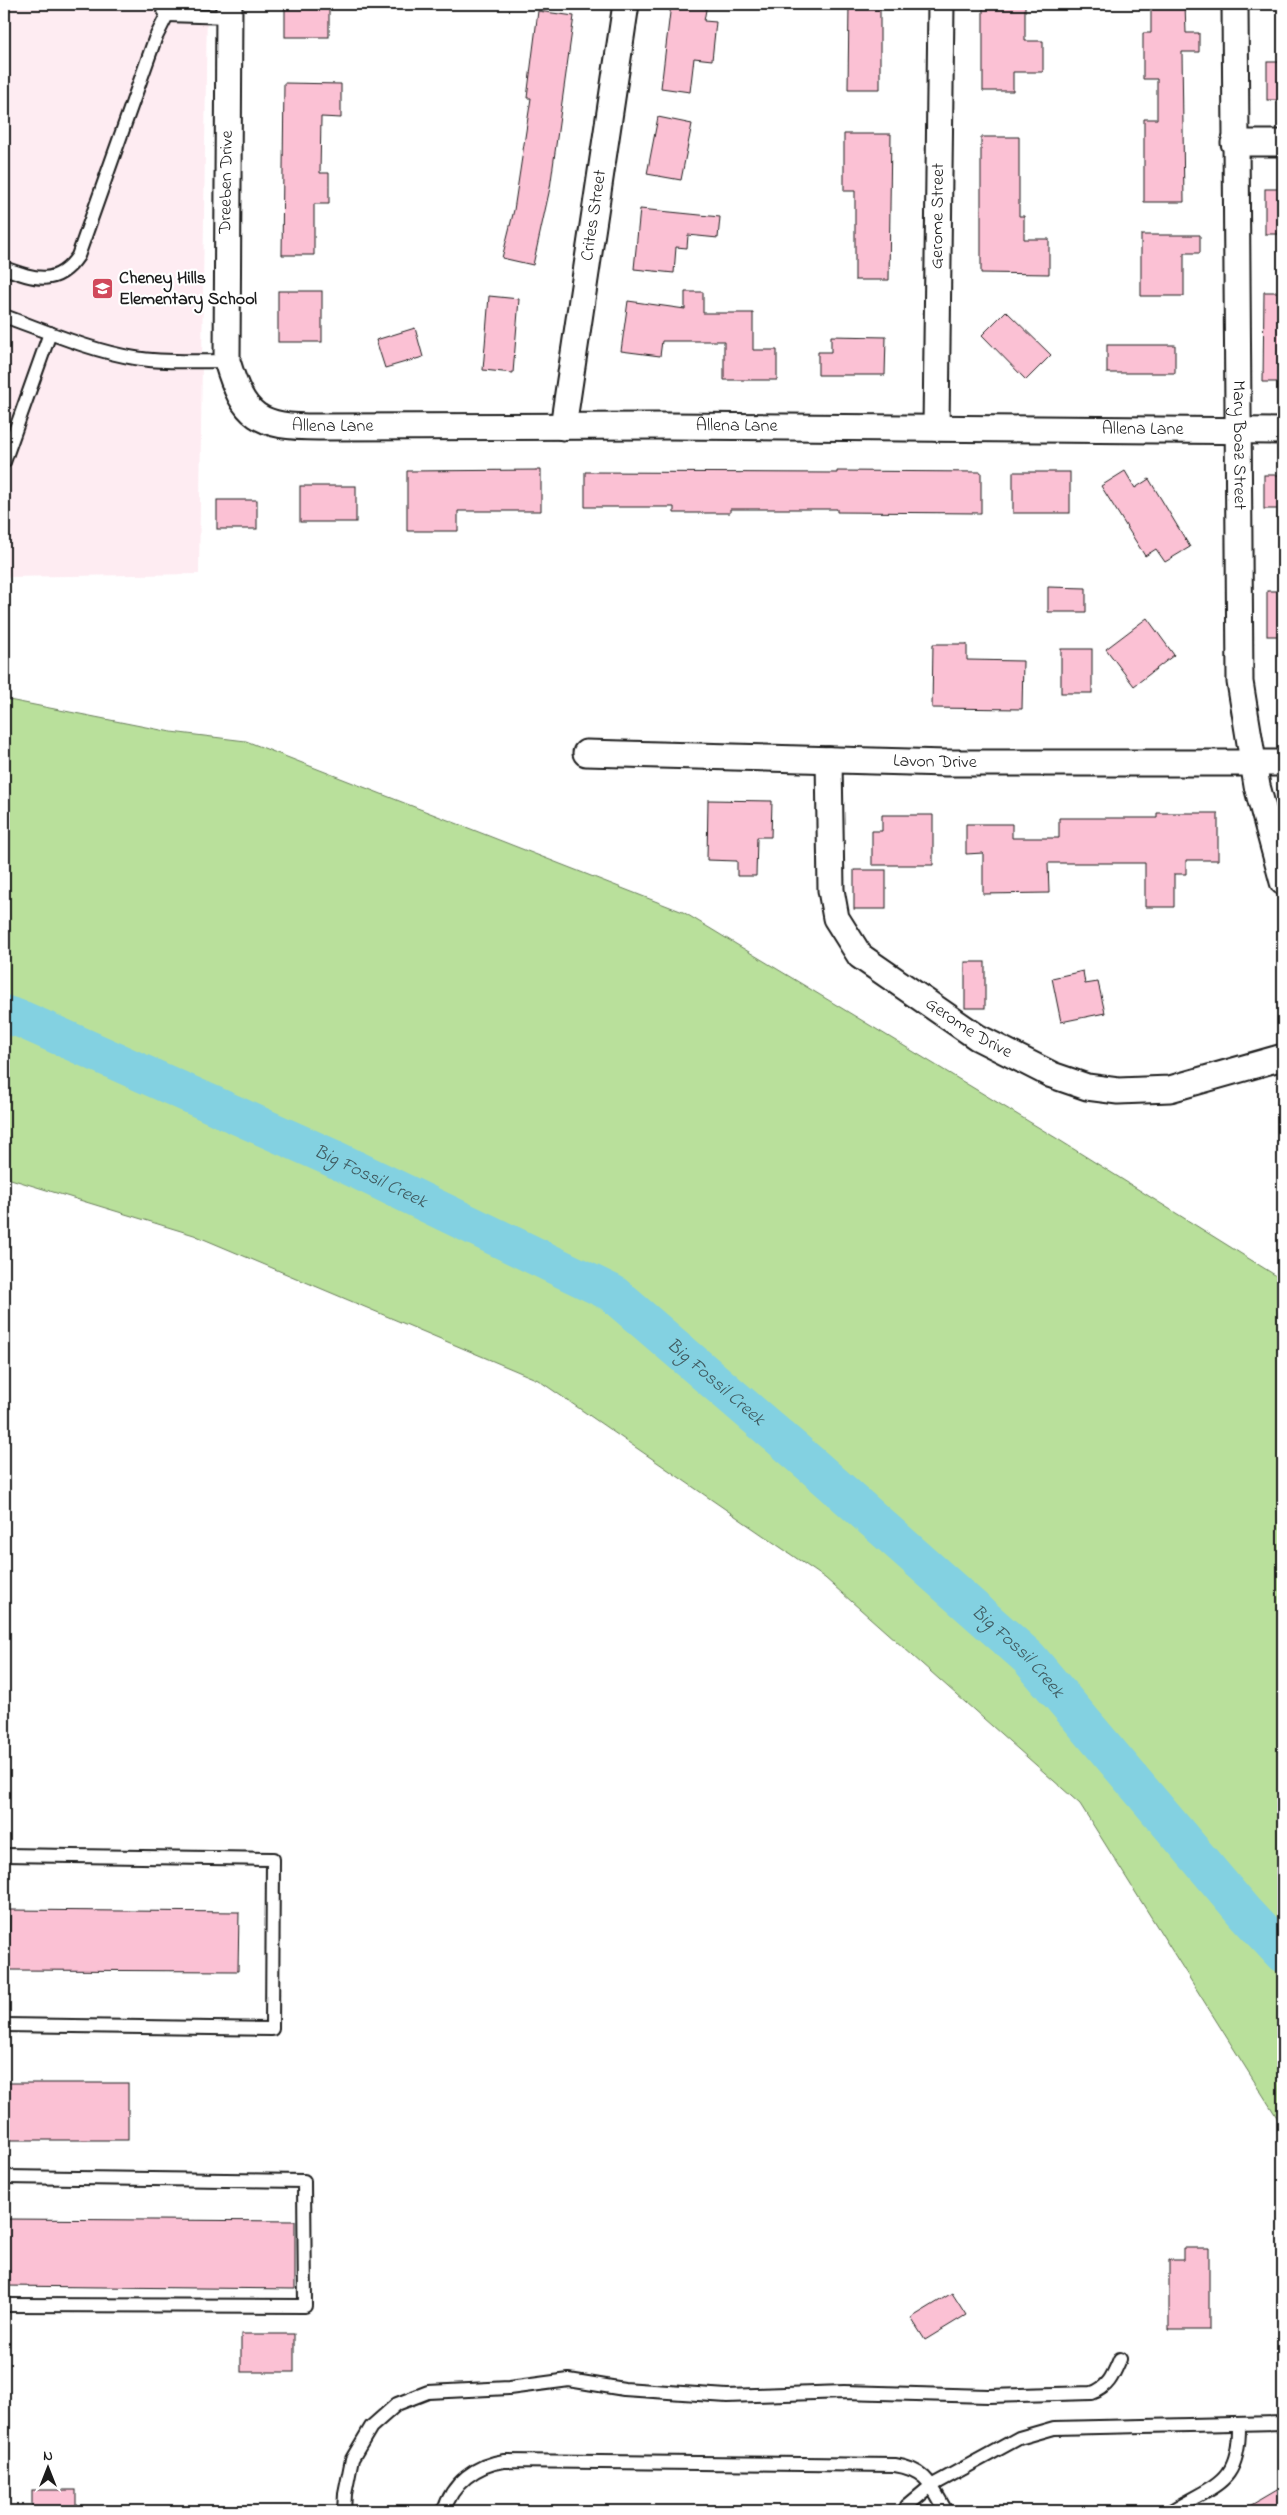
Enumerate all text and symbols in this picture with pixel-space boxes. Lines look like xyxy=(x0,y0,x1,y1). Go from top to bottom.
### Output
street label: Dreeben Drive xyxy=(213,129,241,235)
street label: Gerome Street xyxy=(925,163,952,269)
street label: Crites Street xyxy=(575,168,614,263)
place label: Cheney Hills Elementary School xyxy=(119,266,257,314)
school or university icon: Cheney Hills Elementary School xyxy=(91,277,115,301)
street label: Mary Boaz Street xyxy=(1225,380,1252,510)
street label: Allena Lane xyxy=(291,413,374,440)
street label: Allena Lane xyxy=(696,413,779,440)
street label: Allena Lane xyxy=(1102,417,1185,443)
street label: Lavon Drive xyxy=(893,749,978,776)
street label: Gerome Drive xyxy=(919,992,1017,1066)
water label: Big Fossil Creek xyxy=(310,1138,432,1216)
water label: Big Fossil Creek xyxy=(660,1332,771,1433)
water label: Big Fossil Creek xyxy=(965,1599,1071,1705)
north arrow xyxy=(22,2442,72,2492)
text: N xyxy=(43,2446,53,2467)

